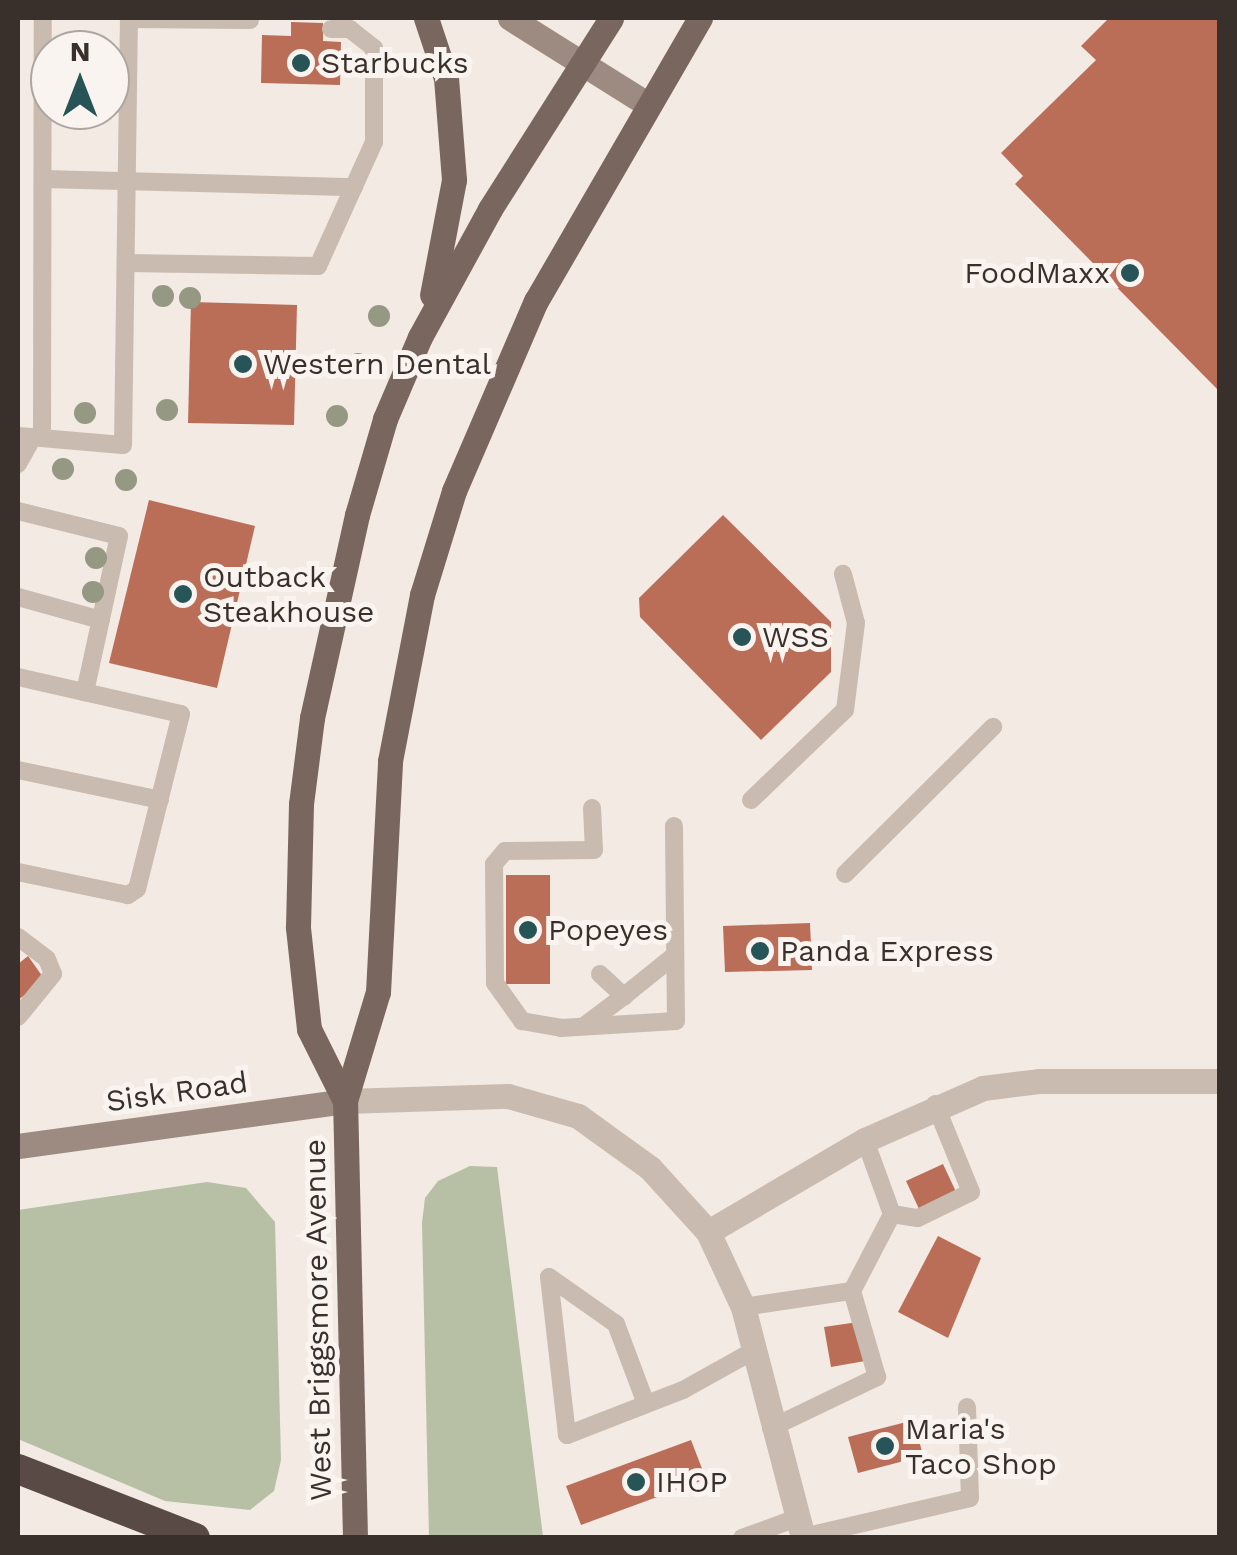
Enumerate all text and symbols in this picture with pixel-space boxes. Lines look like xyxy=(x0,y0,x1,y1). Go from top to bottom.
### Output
north arrow xyxy=(30,30,130,130)
text: N xyxy=(70,35,90,68)
place label: Starbucks xyxy=(321,45,469,81)
marker: Starbucks xyxy=(290,52,312,74)
place label: FoodMaxx xyxy=(964,255,1110,291)
marker: FoodMaxx xyxy=(1119,262,1141,284)
place label: Western Dental xyxy=(263,346,491,382)
marker: Western Dental xyxy=(232,353,254,375)
place label: Outback Steakhouse xyxy=(203,559,374,630)
marker: Outback Steakhouse xyxy=(172,583,194,605)
place label: WSS xyxy=(762,619,829,655)
marker: WSS xyxy=(731,626,753,648)
place label: Popeyes xyxy=(548,912,668,948)
marker: Popeyes xyxy=(517,919,539,941)
place label: Panda Express xyxy=(780,933,994,969)
marker: Panda Express xyxy=(749,940,771,962)
street label: Sisk Road xyxy=(104,1064,250,1120)
street label: West Briggsmore Avenue xyxy=(297,1138,339,1502)
place label: Maria's Taco Shop xyxy=(905,1411,1057,1482)
marker: Maria's Taco Shop xyxy=(874,1435,896,1457)
place label: IHOP xyxy=(656,1464,728,1500)
marker: IHOP xyxy=(625,1471,647,1493)

